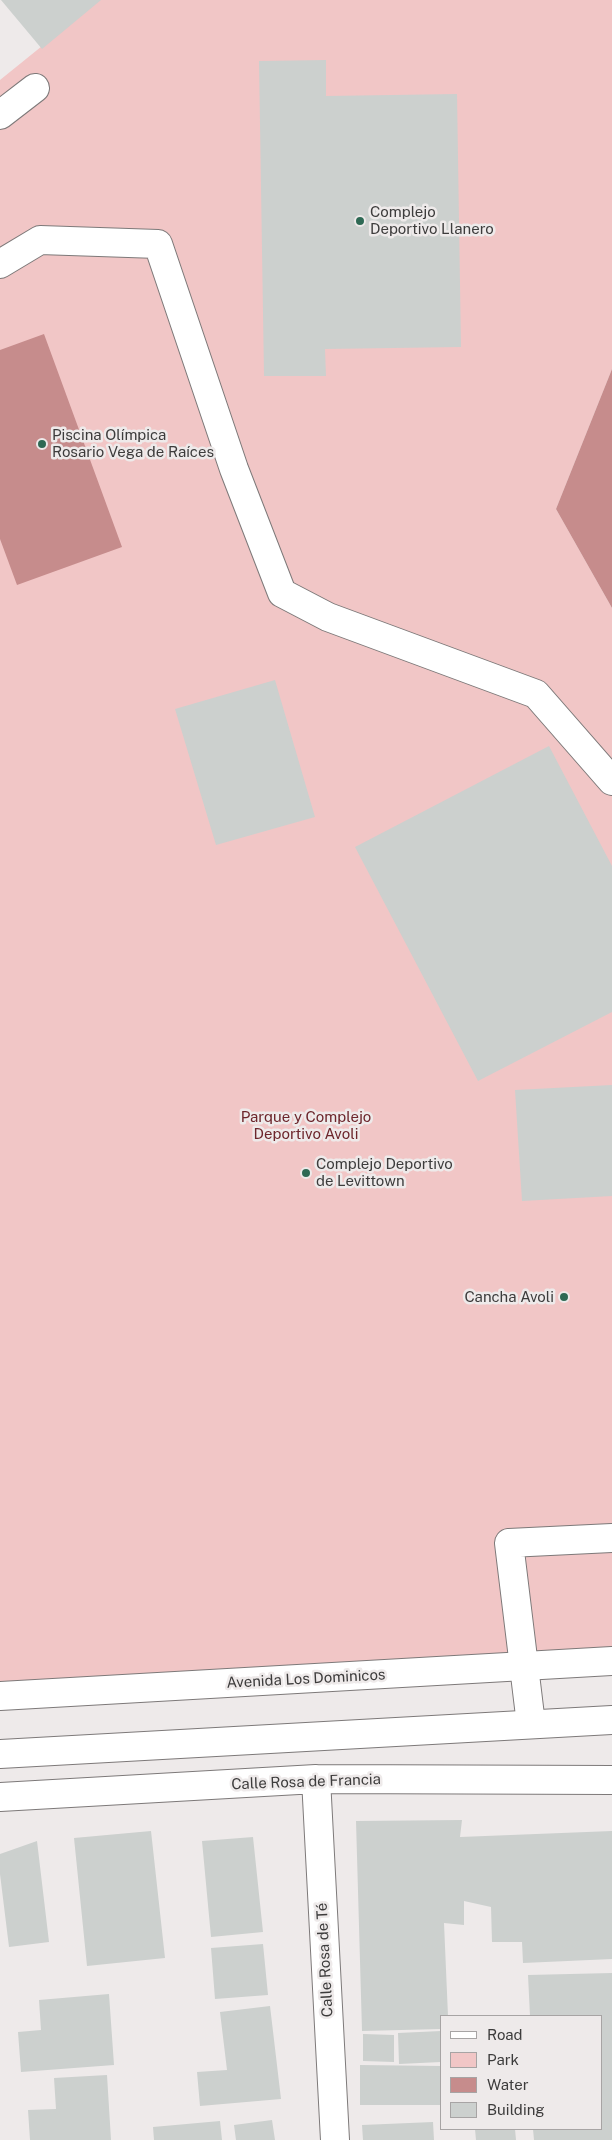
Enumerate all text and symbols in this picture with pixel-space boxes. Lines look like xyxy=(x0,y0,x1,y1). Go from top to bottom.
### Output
place label: Complejo Deportivo Llanero xyxy=(370,203,494,238)
marker: Complejo Deportivo Llanero xyxy=(354,215,366,227)
place label: Piscina Olímpica Rosario Vega de Raíces xyxy=(52,426,214,461)
marker: Piscina Olímpica Rosario Vega de Raíces xyxy=(36,438,48,450)
park label: Parque y Complejo Deportivo Avoli xyxy=(241,1108,371,1143)
place label: Complejo Deportivo de Levittown xyxy=(316,1155,453,1190)
marker: Complejo Deportivo de Levittown xyxy=(300,1167,312,1179)
place label: Cancha Avoli xyxy=(464,1288,554,1306)
marker: Cancha Avoli xyxy=(558,1291,570,1303)
street label: Avenida Los Dominicos xyxy=(226,1666,386,1692)
street label: Calle Rosa de Francia xyxy=(231,1770,381,1794)
street label: Calle Rosa de Té xyxy=(313,1902,337,2018)
legend xyxy=(440,2015,602,2130)
text: Road xyxy=(487,2026,523,2043)
text: Park xyxy=(487,2051,519,2068)
text: Water xyxy=(487,2076,529,2093)
text: Building xyxy=(487,2101,545,2118)

